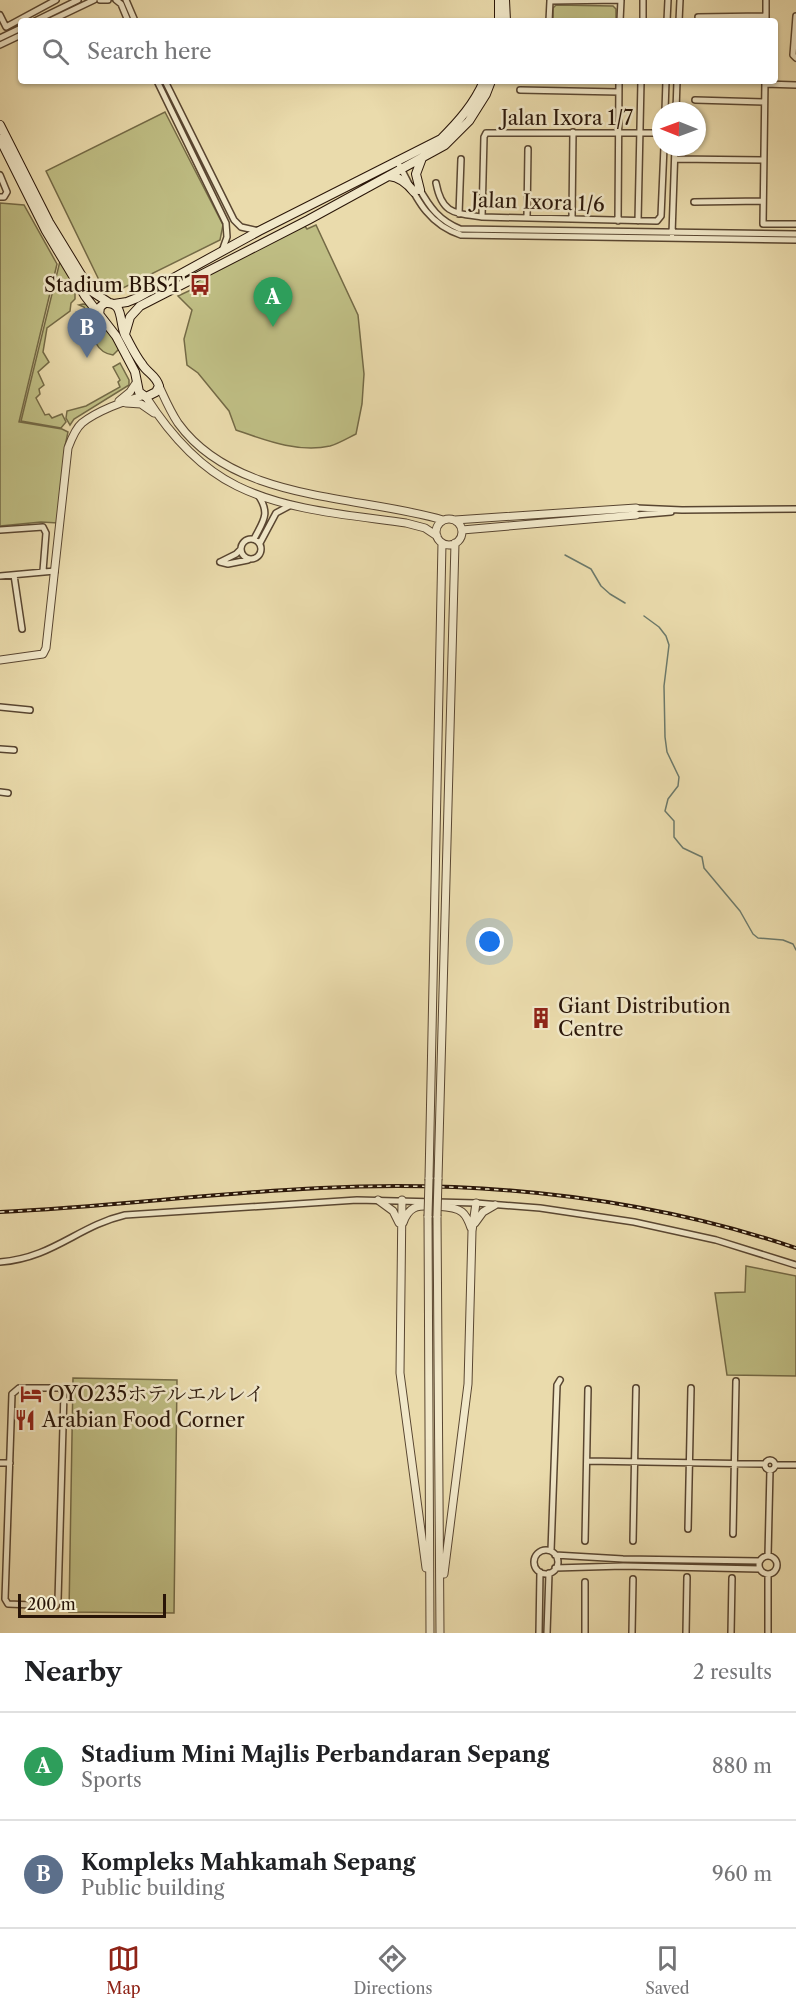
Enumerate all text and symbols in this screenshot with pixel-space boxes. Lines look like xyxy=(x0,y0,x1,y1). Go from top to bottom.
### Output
search box xyxy=(18,18,778,84)
icon: search xyxy=(39,35,72,68)
text: Search here xyxy=(87,38,212,65)
north arrow xyxy=(652,102,706,156)
street label: Jalan Ixora 1/7 xyxy=(498,106,633,130)
street label: Jalan Ixora 1/6 xyxy=(468,188,605,216)
place label: Stadium BBST xyxy=(44,273,183,297)
bus stop icon: Stadium BBST xyxy=(188,273,212,297)
pin: A xyxy=(254,278,292,327)
pin: B xyxy=(68,308,106,358)
your location xyxy=(475,927,504,956)
place label: Giant Distribution Centre xyxy=(558,994,731,1041)
building icon: Giant Distribution Centre xyxy=(529,1006,553,1030)
hotel icon: OYO235ホテルエルレイ xyxy=(19,1382,43,1406)
place label: OYO235ホテルエルレイ xyxy=(48,1382,265,1406)
restaurant icon: Arabian Food Corner xyxy=(13,1408,37,1432)
place label: Arabian Food Corner xyxy=(41,1408,245,1432)
scale bar xyxy=(18,1591,166,1618)
text: 200 m xyxy=(27,1594,76,1614)
text: Nearby xyxy=(24,1656,122,1688)
text: 2 results xyxy=(693,1660,772,1684)
text: Stadium Mini Majlis Perbandaran Sepang xyxy=(81,1741,550,1768)
text: A xyxy=(36,1754,51,1778)
text: 880 m xyxy=(712,1754,772,1778)
text: Sports xyxy=(81,1768,142,1792)
text: Kompleks Mahkamah Sepang xyxy=(81,1849,416,1876)
text: B xyxy=(36,1862,51,1886)
text: 960 m xyxy=(712,1862,772,1886)
text: Public building xyxy=(81,1876,224,1900)
tab: Map xyxy=(106,1942,141,1998)
tab: Directions xyxy=(353,1942,432,1998)
tab: Saved xyxy=(645,1942,690,1998)

